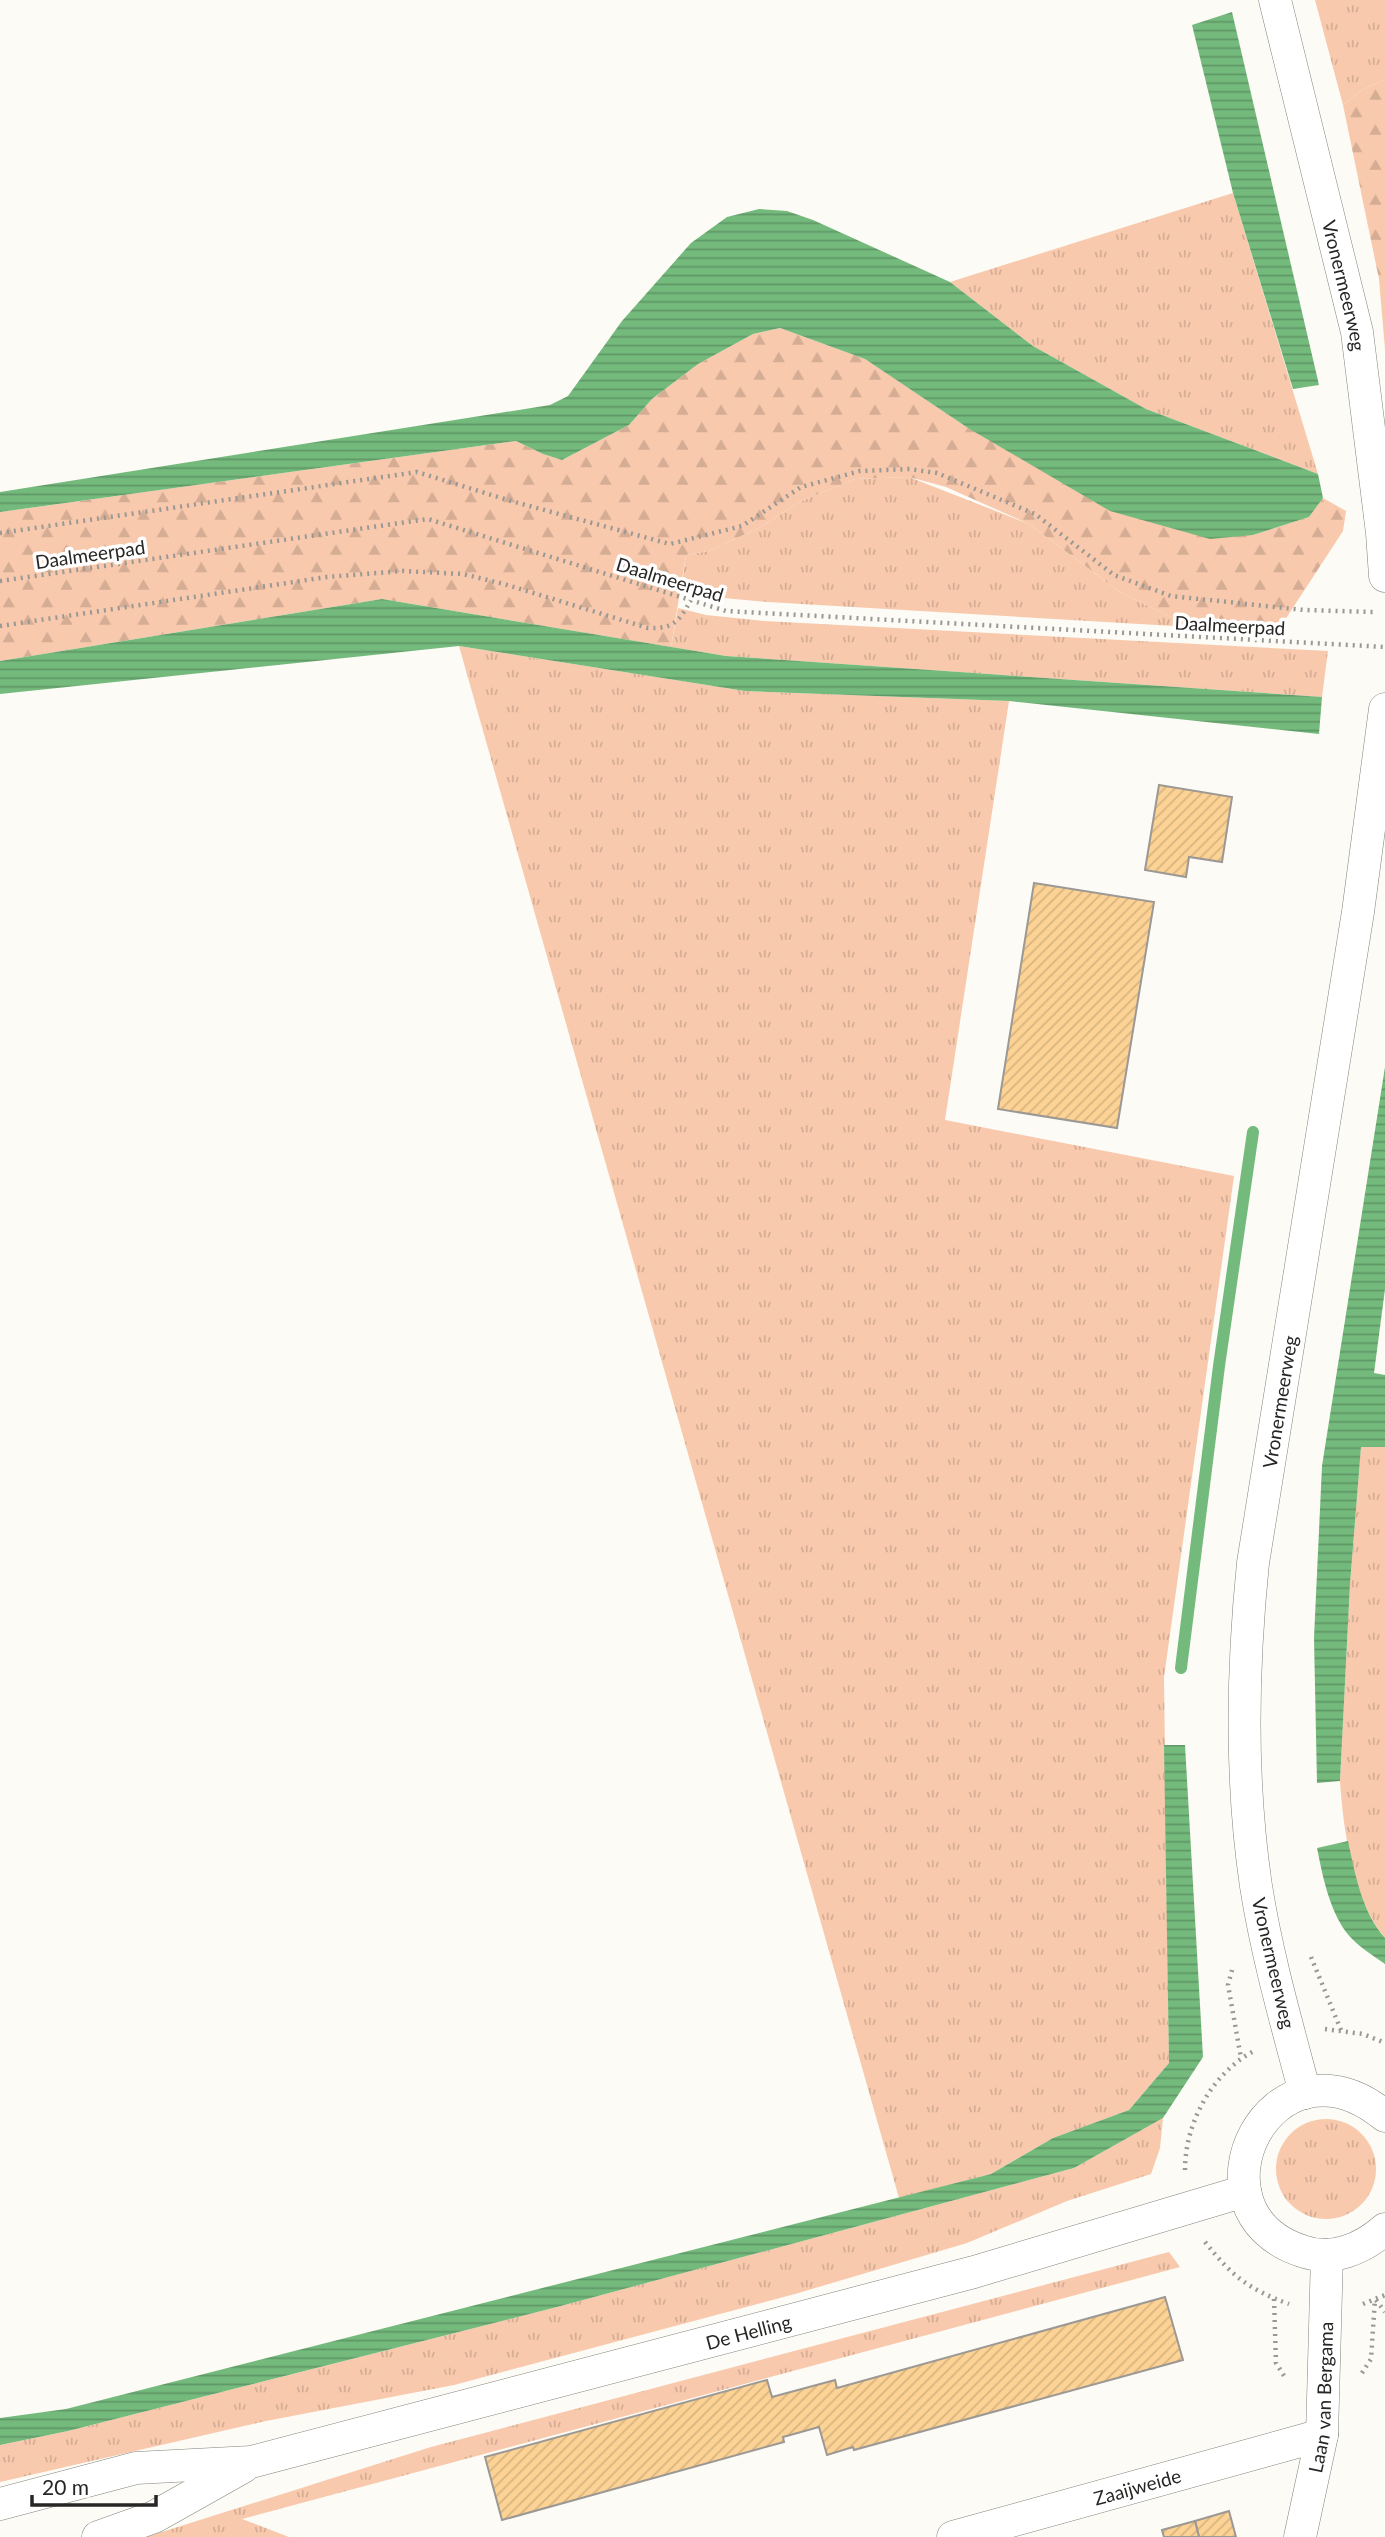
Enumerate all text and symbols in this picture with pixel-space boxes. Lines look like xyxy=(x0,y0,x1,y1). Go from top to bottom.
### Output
street label: Vronermeerweg xyxy=(1318,218,1371,352)
street label: Daalmeerpad xyxy=(33,535,147,573)
street label: Daalmeerpad xyxy=(614,552,726,606)
street label: Daalmeerpad xyxy=(1174,611,1286,639)
street label: Vronermeerweg xyxy=(1257,1334,1301,1470)
street label: Vronermeerweg xyxy=(1248,1895,1300,2031)
street label: De Helling xyxy=(703,2309,794,2354)
street label: Laan van Bergama xyxy=(1303,2321,1337,2475)
street label: Zaaijweide xyxy=(1091,2463,1183,2509)
scale bar xyxy=(32,2464,156,2508)
text: 20 m xyxy=(42,2474,89,2499)

